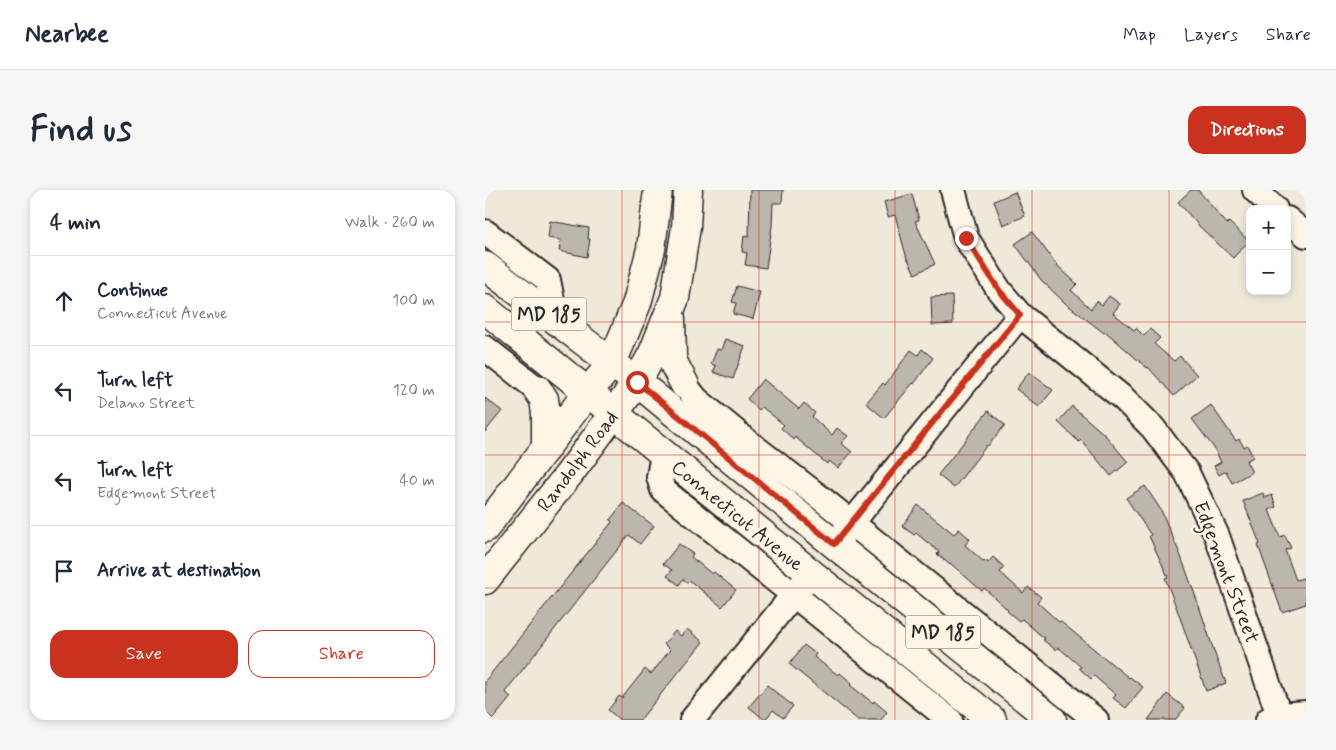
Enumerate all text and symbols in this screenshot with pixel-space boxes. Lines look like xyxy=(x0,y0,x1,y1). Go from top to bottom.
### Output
text: Nearbee xyxy=(25,19,109,50)
text: Map xyxy=(1123,23,1156,47)
text: Layers xyxy=(1184,23,1238,47)
text: Share xyxy=(1266,23,1311,47)
button: Directions xyxy=(1188,106,1306,154)
text: Find us xyxy=(30,107,132,153)
map controls xyxy=(1246,205,1291,295)
button: + xyxy=(1246,205,1291,250)
text: 4 min xyxy=(50,209,101,237)
text: Walk · 260 m xyxy=(345,212,435,233)
route end xyxy=(955,227,978,250)
button: − xyxy=(1246,250,1291,295)
text: Continue xyxy=(97,278,168,303)
icon: ahead xyxy=(50,287,78,315)
text: 100 m xyxy=(392,290,435,311)
road number: MD 185 xyxy=(512,298,587,330)
text: Connecticut Avenue xyxy=(97,303,228,324)
text: Turn left xyxy=(97,368,173,393)
route start xyxy=(626,371,649,394)
icon: left xyxy=(50,377,78,405)
text: 120 m xyxy=(393,380,435,401)
text: Delano Street xyxy=(97,393,195,414)
street label: Randolph Road xyxy=(531,406,625,518)
street label: Connecticut Avenue xyxy=(665,454,809,578)
text: Turn left xyxy=(97,458,173,483)
icon: left xyxy=(50,467,78,495)
text: 40 m xyxy=(399,470,435,491)
text: Edgemont Street xyxy=(97,483,217,504)
street label: Edgemont Street xyxy=(1184,498,1265,648)
icon: arrive xyxy=(50,557,78,585)
text: Arrive at destination xyxy=(97,558,261,583)
road number: MD 185 xyxy=(905,616,981,648)
button: Save xyxy=(50,630,238,678)
button: Share xyxy=(248,630,435,678)

